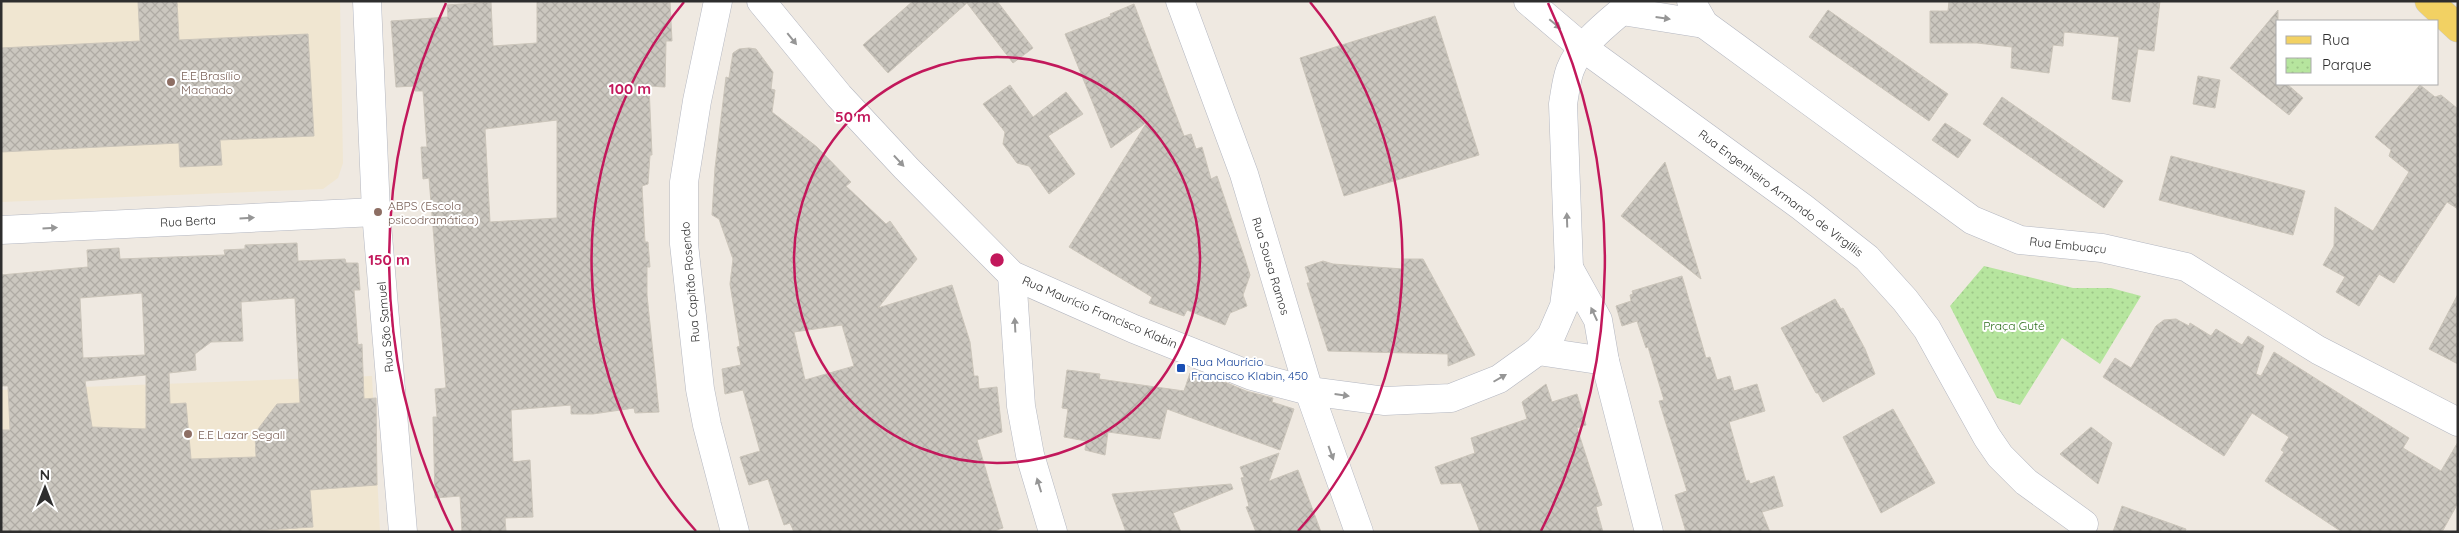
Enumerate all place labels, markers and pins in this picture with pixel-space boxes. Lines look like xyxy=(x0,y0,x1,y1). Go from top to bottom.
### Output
place label: E.E Brasílio Machado xyxy=(181,68,240,97)
marker: E.E Brasílio Machado xyxy=(165,76,177,88)
place label: ABPS (Escola psicodramática) xyxy=(388,198,479,227)
marker: ABPS (Escola psicodramática) xyxy=(372,206,384,218)
centre of rings xyxy=(988,251,1006,269)
place label: Rua Maurício Francisco Klabin, 450 xyxy=(1191,354,1308,383)
marker: Rua Maurício Francisco Klabin, 450 xyxy=(1175,362,1187,374)
place label: E.E Lazar Segall xyxy=(198,427,285,442)
marker: E.E Lazar Segall xyxy=(182,428,194,440)

